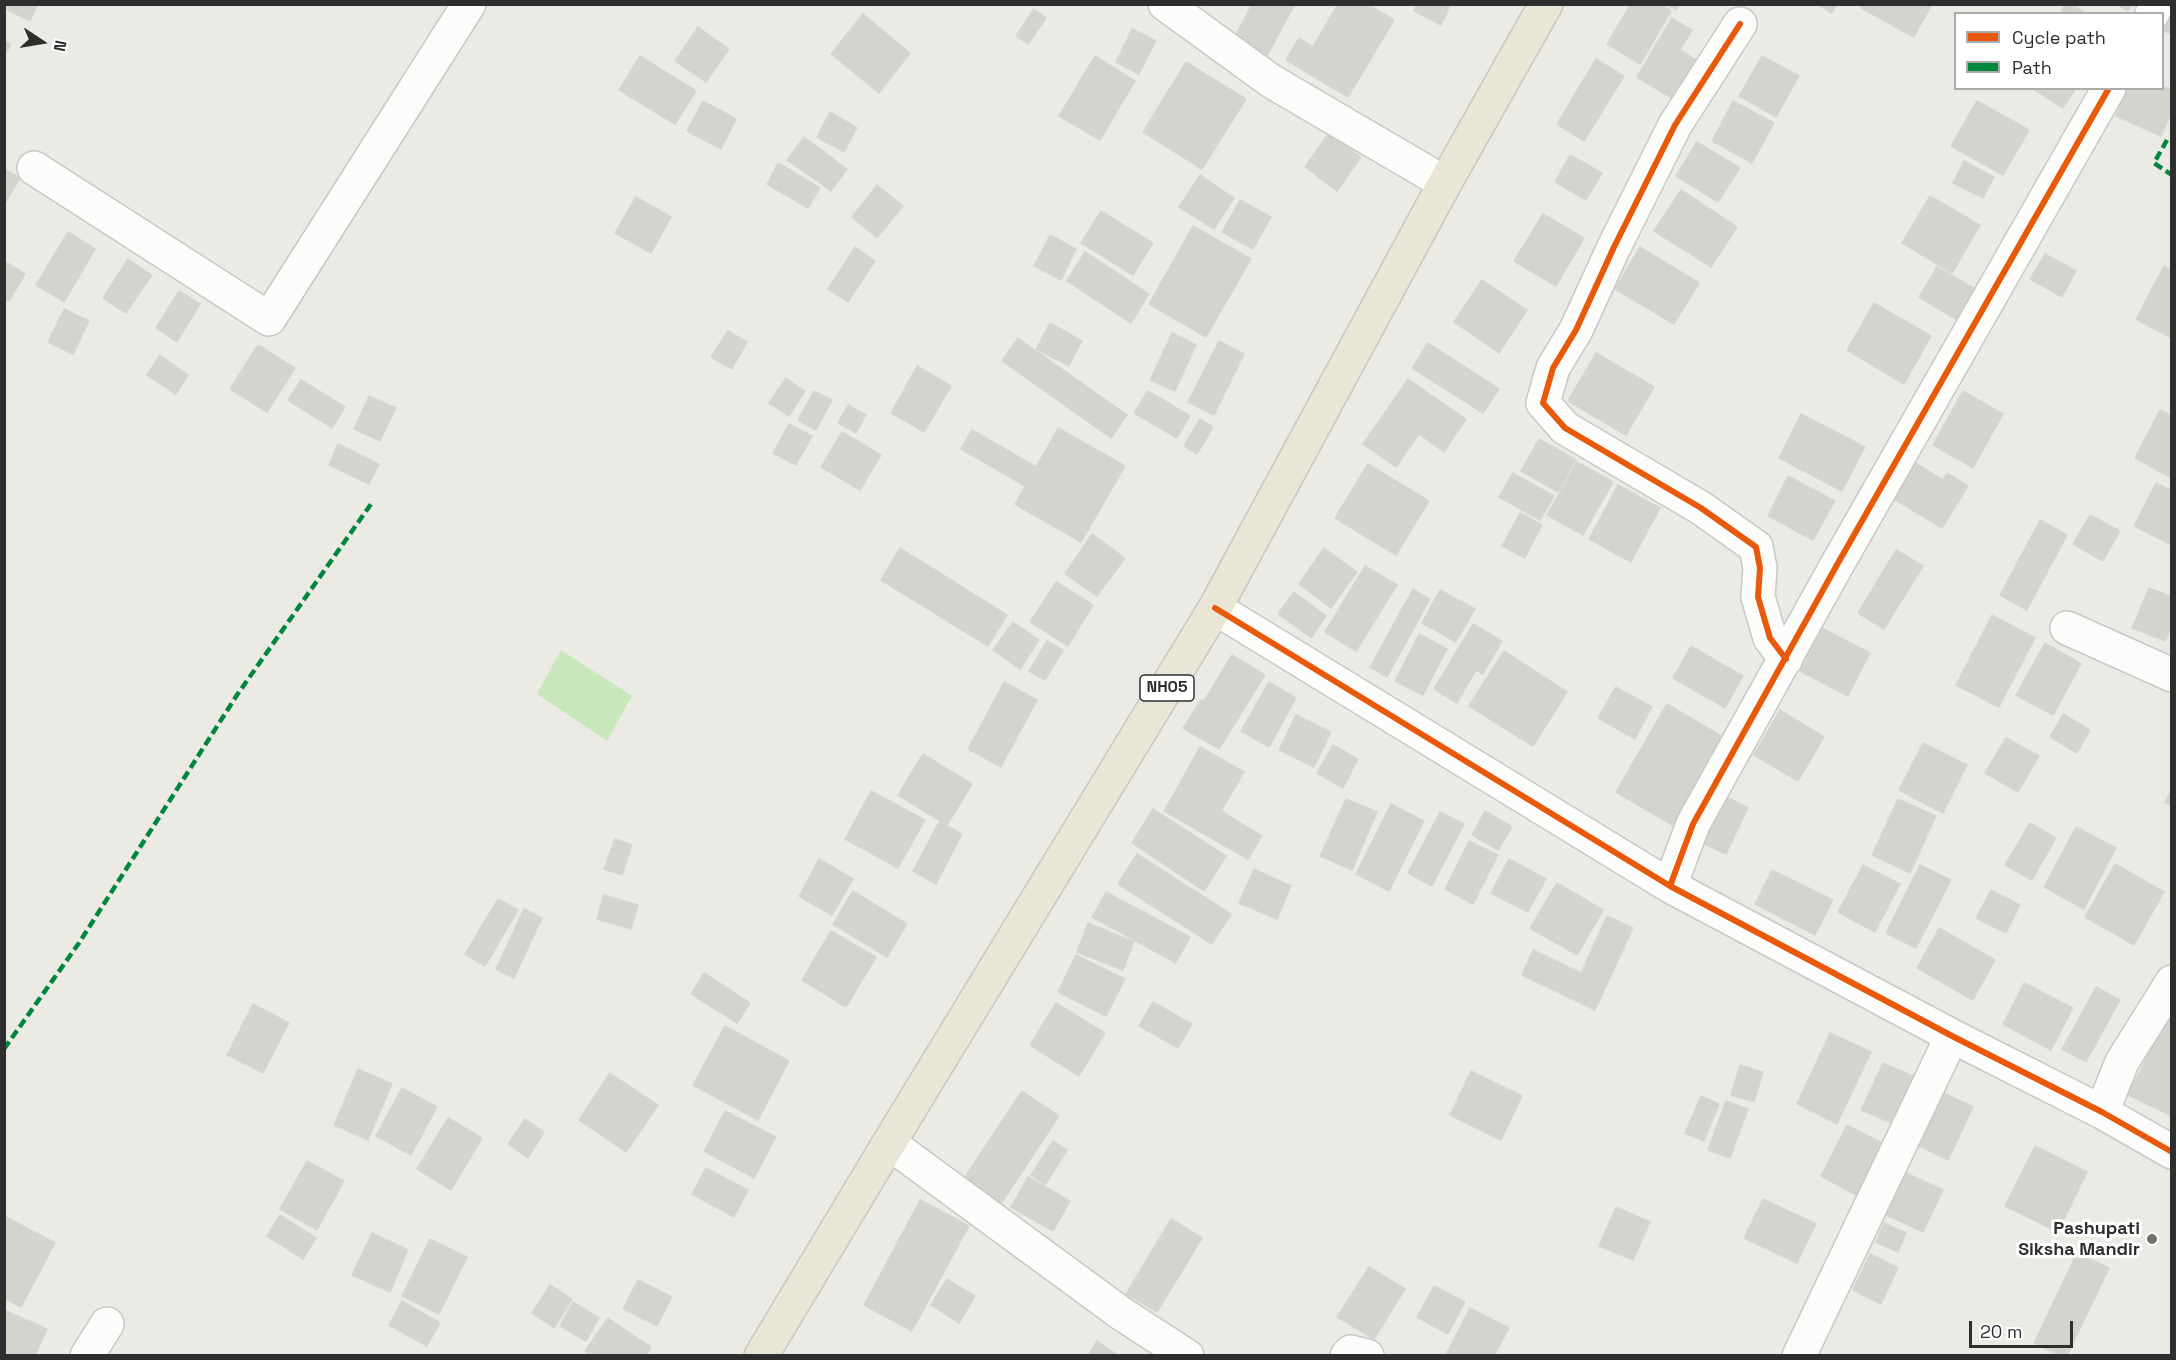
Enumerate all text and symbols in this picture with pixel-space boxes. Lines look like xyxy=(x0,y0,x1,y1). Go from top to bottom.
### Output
north arrow xyxy=(12,12,72,72)
legend xyxy=(1954,12,2164,90)
text: Cycle path xyxy=(2012,26,2106,49)
text: N xyxy=(49,38,71,53)
text: Path xyxy=(2012,56,2052,79)
road number: NH05 xyxy=(1140,675,1194,701)
place label: Pashupati Siksha Mandir xyxy=(2018,1218,2140,1260)
marker: Pashupati Siksha Mandir xyxy=(2145,1232,2159,1246)
scale bar xyxy=(1972,1309,2076,1347)
text: 20 m xyxy=(1980,1320,2023,1343)

